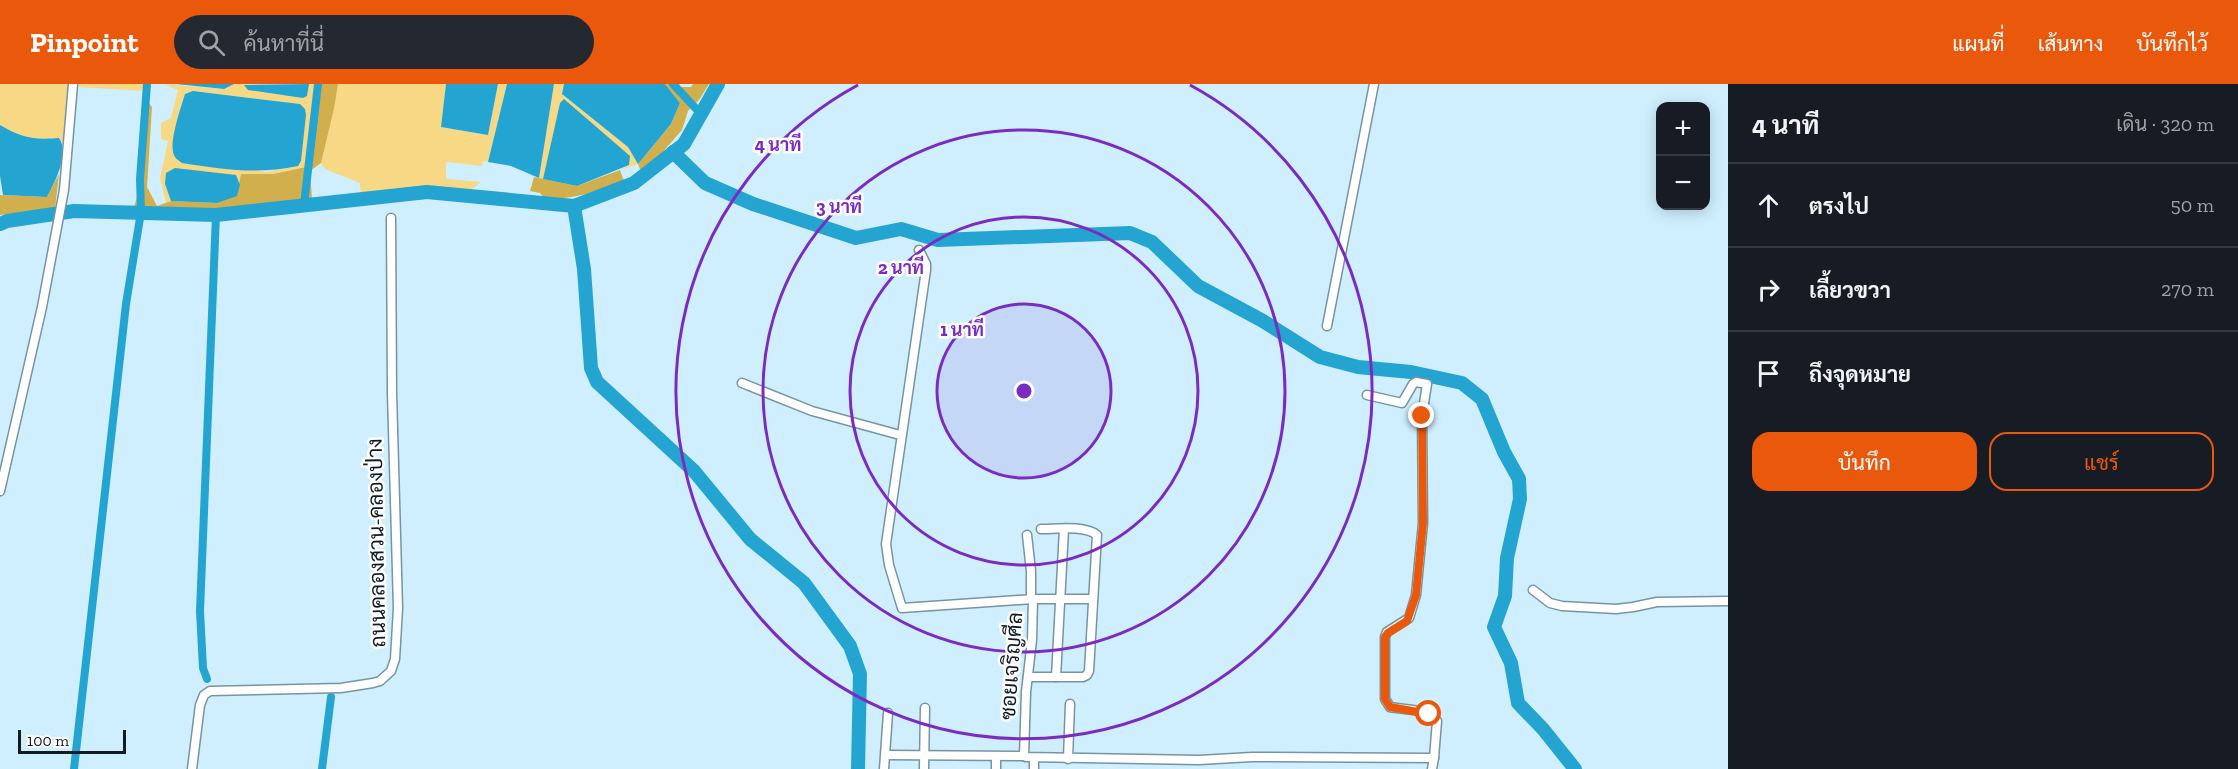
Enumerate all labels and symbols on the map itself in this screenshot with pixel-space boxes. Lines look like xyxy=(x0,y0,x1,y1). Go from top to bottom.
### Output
text: 4 นาที xyxy=(755,132,801,156)
text: 3 นาที xyxy=(816,194,862,218)
text: 2 นาที xyxy=(878,255,924,279)
text: 1 นาที xyxy=(940,317,984,341)
centre of rings xyxy=(1014,381,1034,401)
route end xyxy=(1408,402,1434,428)
street label: ถนนคลองสวน-คลองป่าง xyxy=(362,438,390,648)
street label: ซอยเจริญศีล xyxy=(995,611,1027,721)
route start xyxy=(1415,700,1441,726)
scale bar xyxy=(18,727,126,754)

